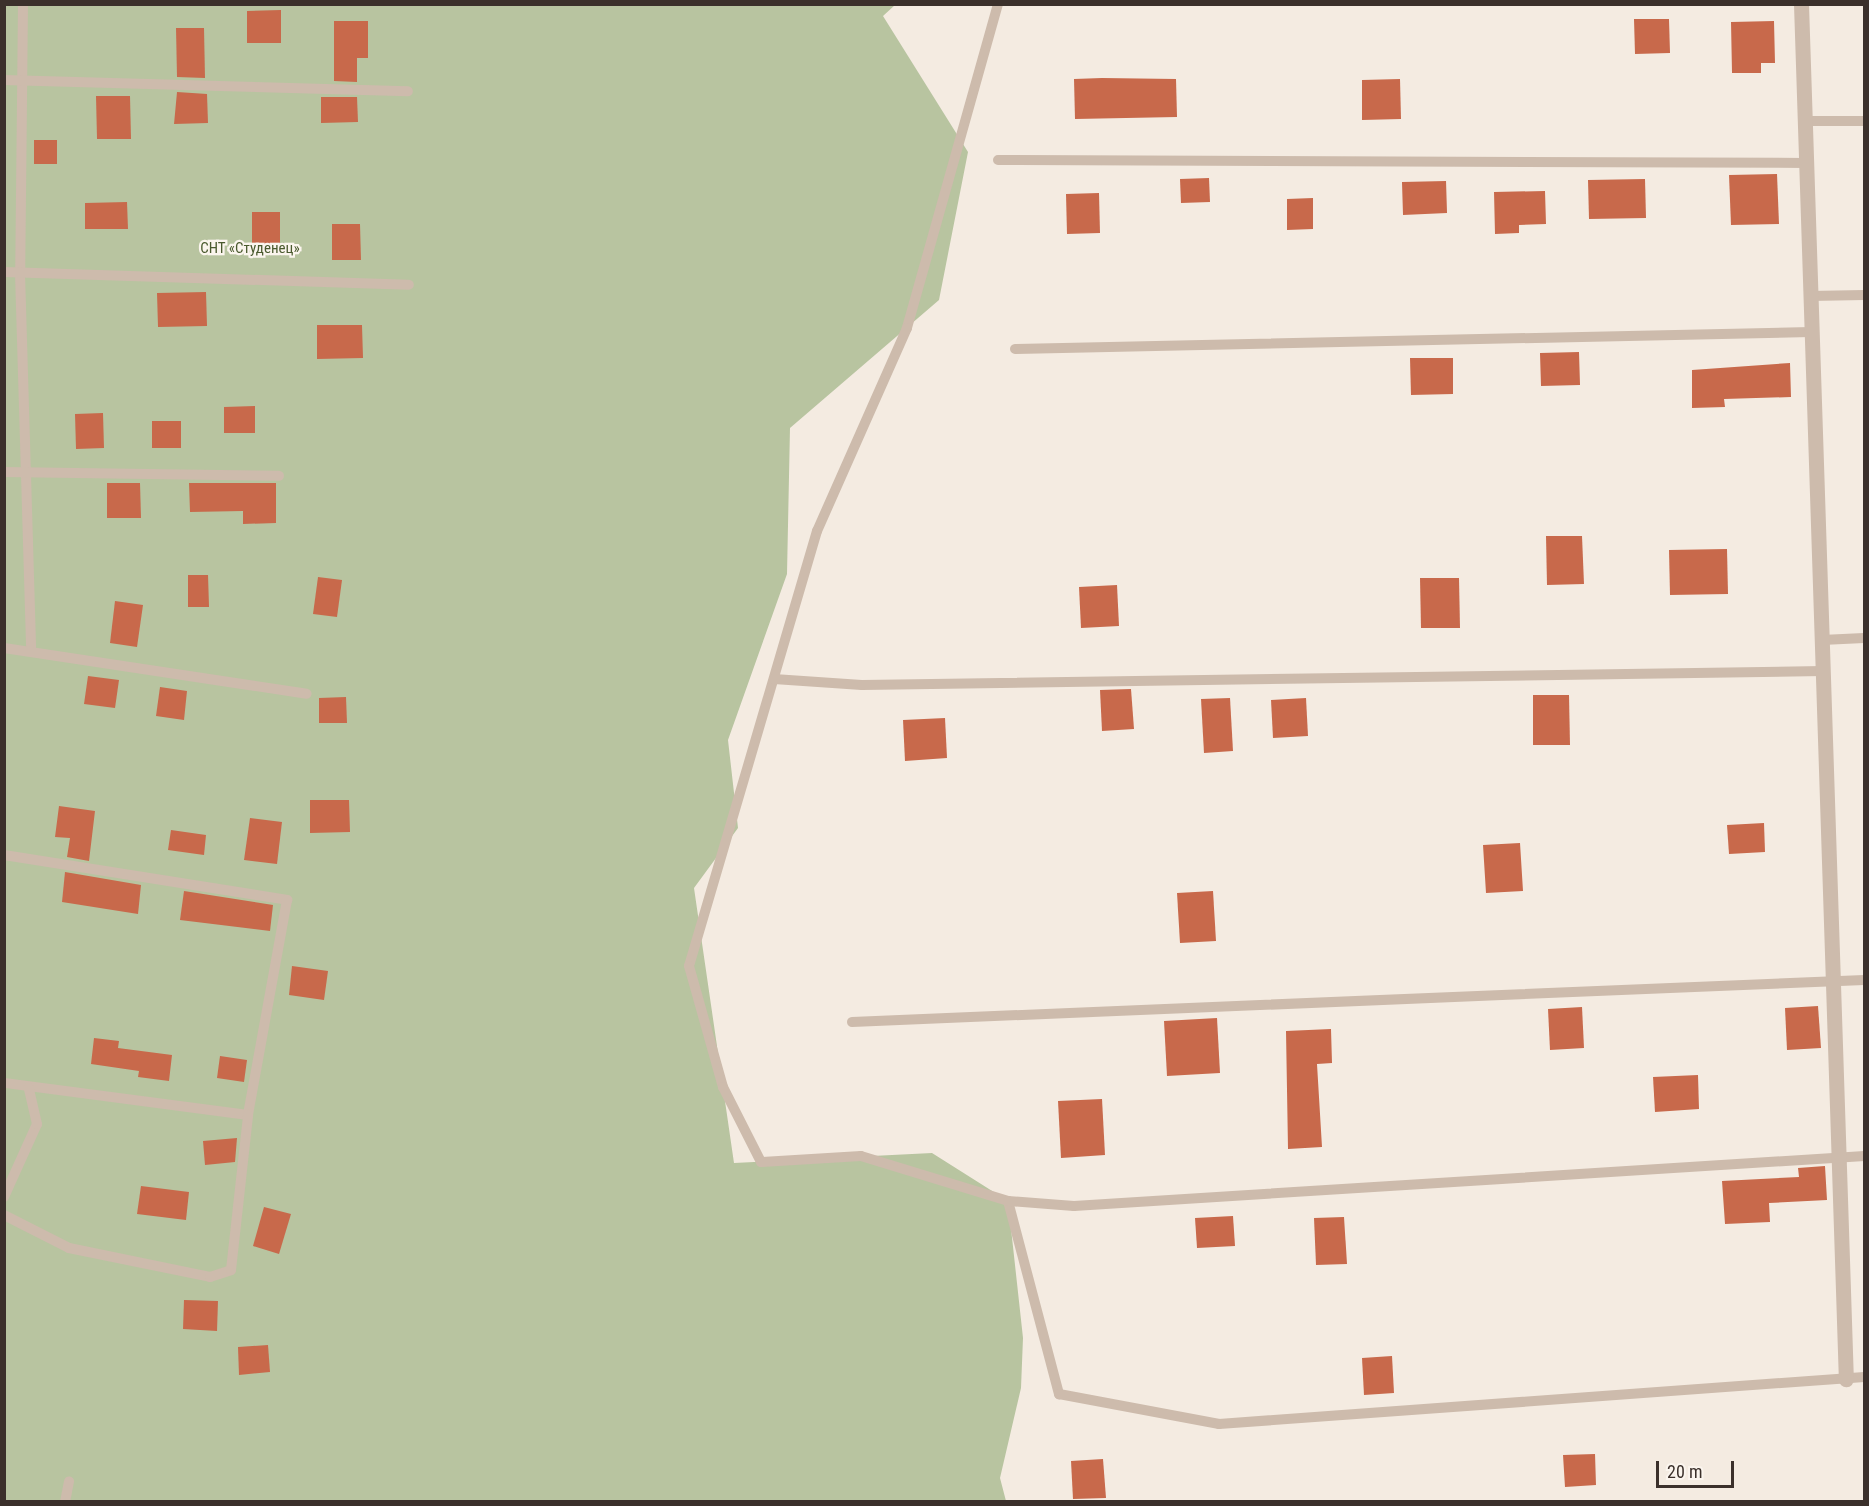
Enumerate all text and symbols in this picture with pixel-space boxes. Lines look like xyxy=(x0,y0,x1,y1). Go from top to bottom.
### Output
park label: СНТ «Студенец» xyxy=(200,240,300,258)
scale bar xyxy=(1659,1449,1737,1487)
text: 20 m xyxy=(1667,1461,1702,1482)

